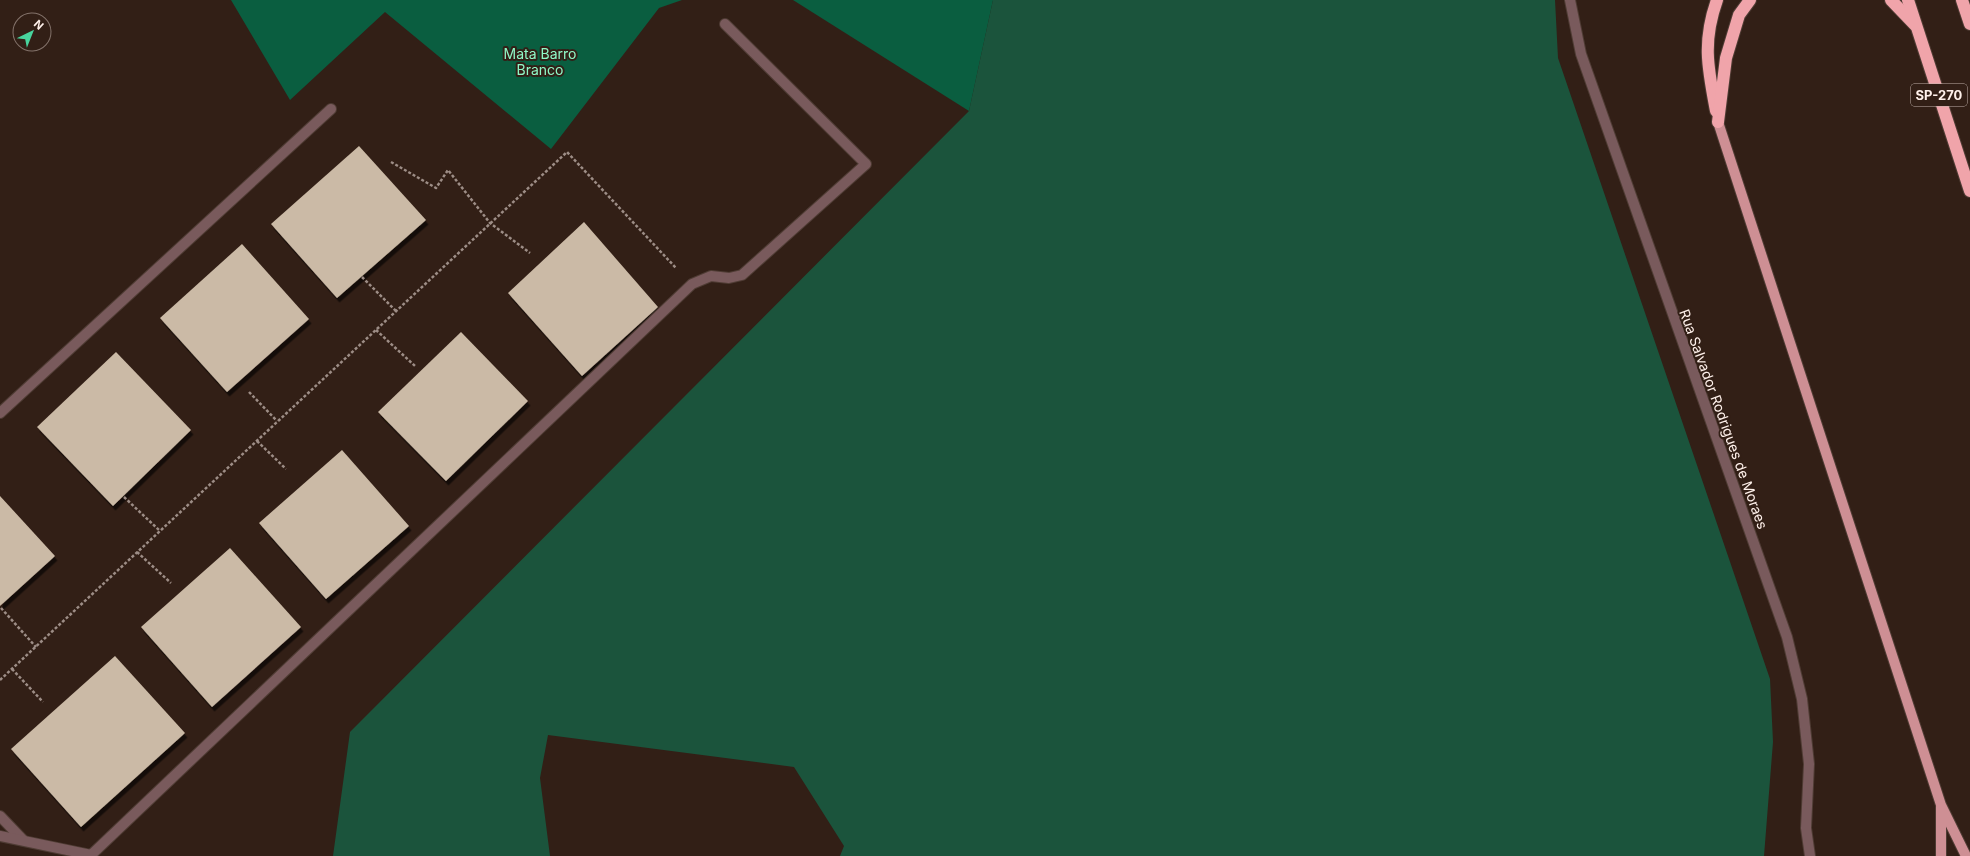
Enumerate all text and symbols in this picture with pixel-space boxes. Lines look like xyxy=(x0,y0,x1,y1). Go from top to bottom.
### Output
north arrow xyxy=(12,12,52,52)
text: N xyxy=(31,17,47,33)
park label: Mata Barro Branco xyxy=(504,45,576,78)
road number: SP-270 xyxy=(1911,84,1967,106)
street label: Rua Salvador Rodrigues de Moraes xyxy=(1676,307,1772,531)

